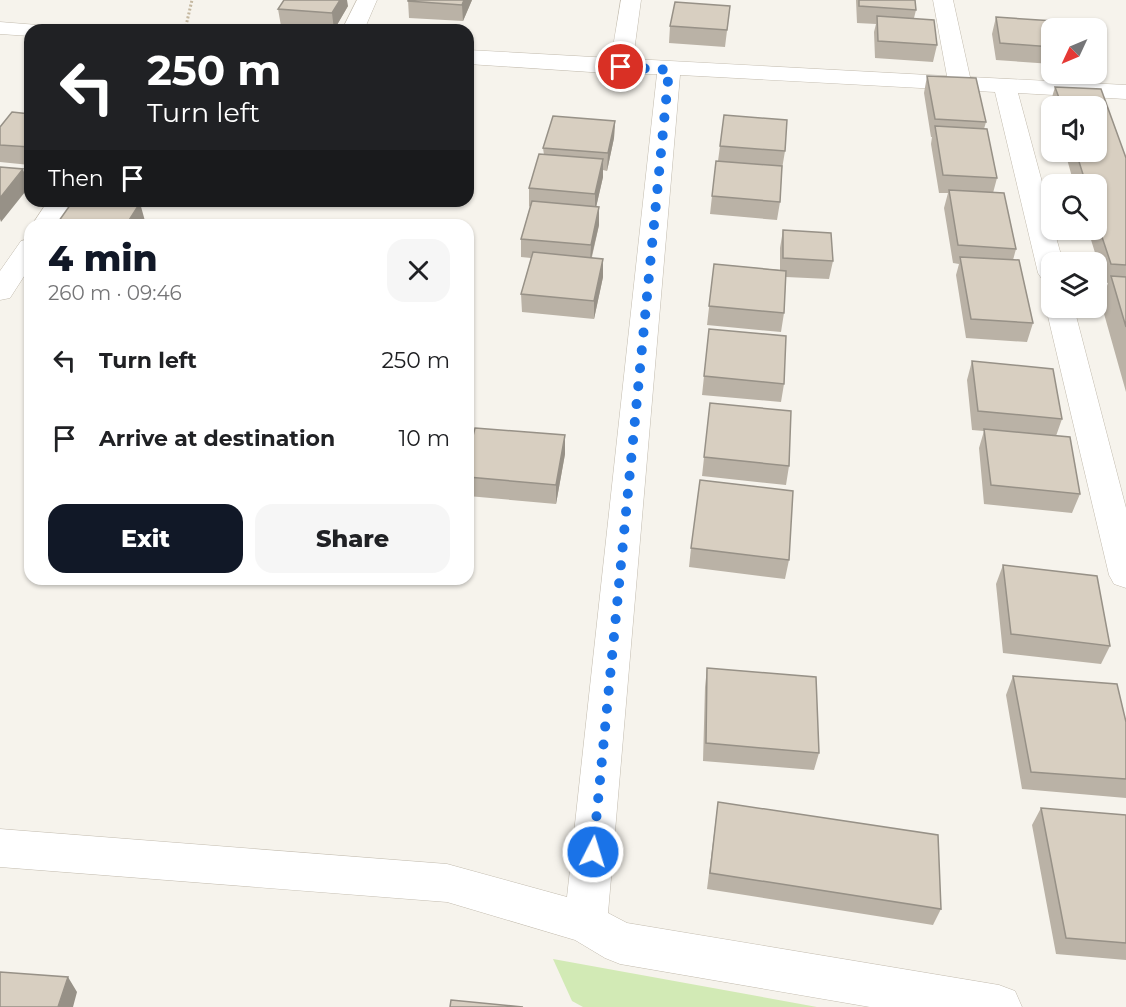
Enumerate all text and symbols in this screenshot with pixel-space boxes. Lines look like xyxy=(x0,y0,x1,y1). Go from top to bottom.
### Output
north arrow xyxy=(1041,18,1107,84)
map controls xyxy=(1041,18,1107,318)
pin xyxy=(595,41,646,92)
text: 250 m xyxy=(147,44,281,96)
icon: left xyxy=(48,48,126,126)
icon: arrive xyxy=(604,50,637,83)
text: Turn left xyxy=(147,96,260,129)
button: sound xyxy=(1041,96,1107,162)
icon: arrive xyxy=(116,162,149,195)
text: Then xyxy=(48,165,104,192)
button: search xyxy=(1041,174,1107,240)
text: 4 min xyxy=(48,236,158,280)
button: close xyxy=(387,239,450,302)
button: layers xyxy=(1041,252,1107,318)
text: 260 m · 09:46 xyxy=(48,281,182,305)
icon: left xyxy=(48,344,81,377)
text: Turn left xyxy=(99,347,197,374)
text: 250 m xyxy=(381,347,450,374)
icon: arrive xyxy=(48,422,81,455)
text: Arrive at destination xyxy=(99,425,335,452)
text: 10 m xyxy=(398,425,450,452)
button: Exit xyxy=(48,504,243,573)
button: Share xyxy=(255,504,450,573)
position arrow xyxy=(561,820,625,884)

